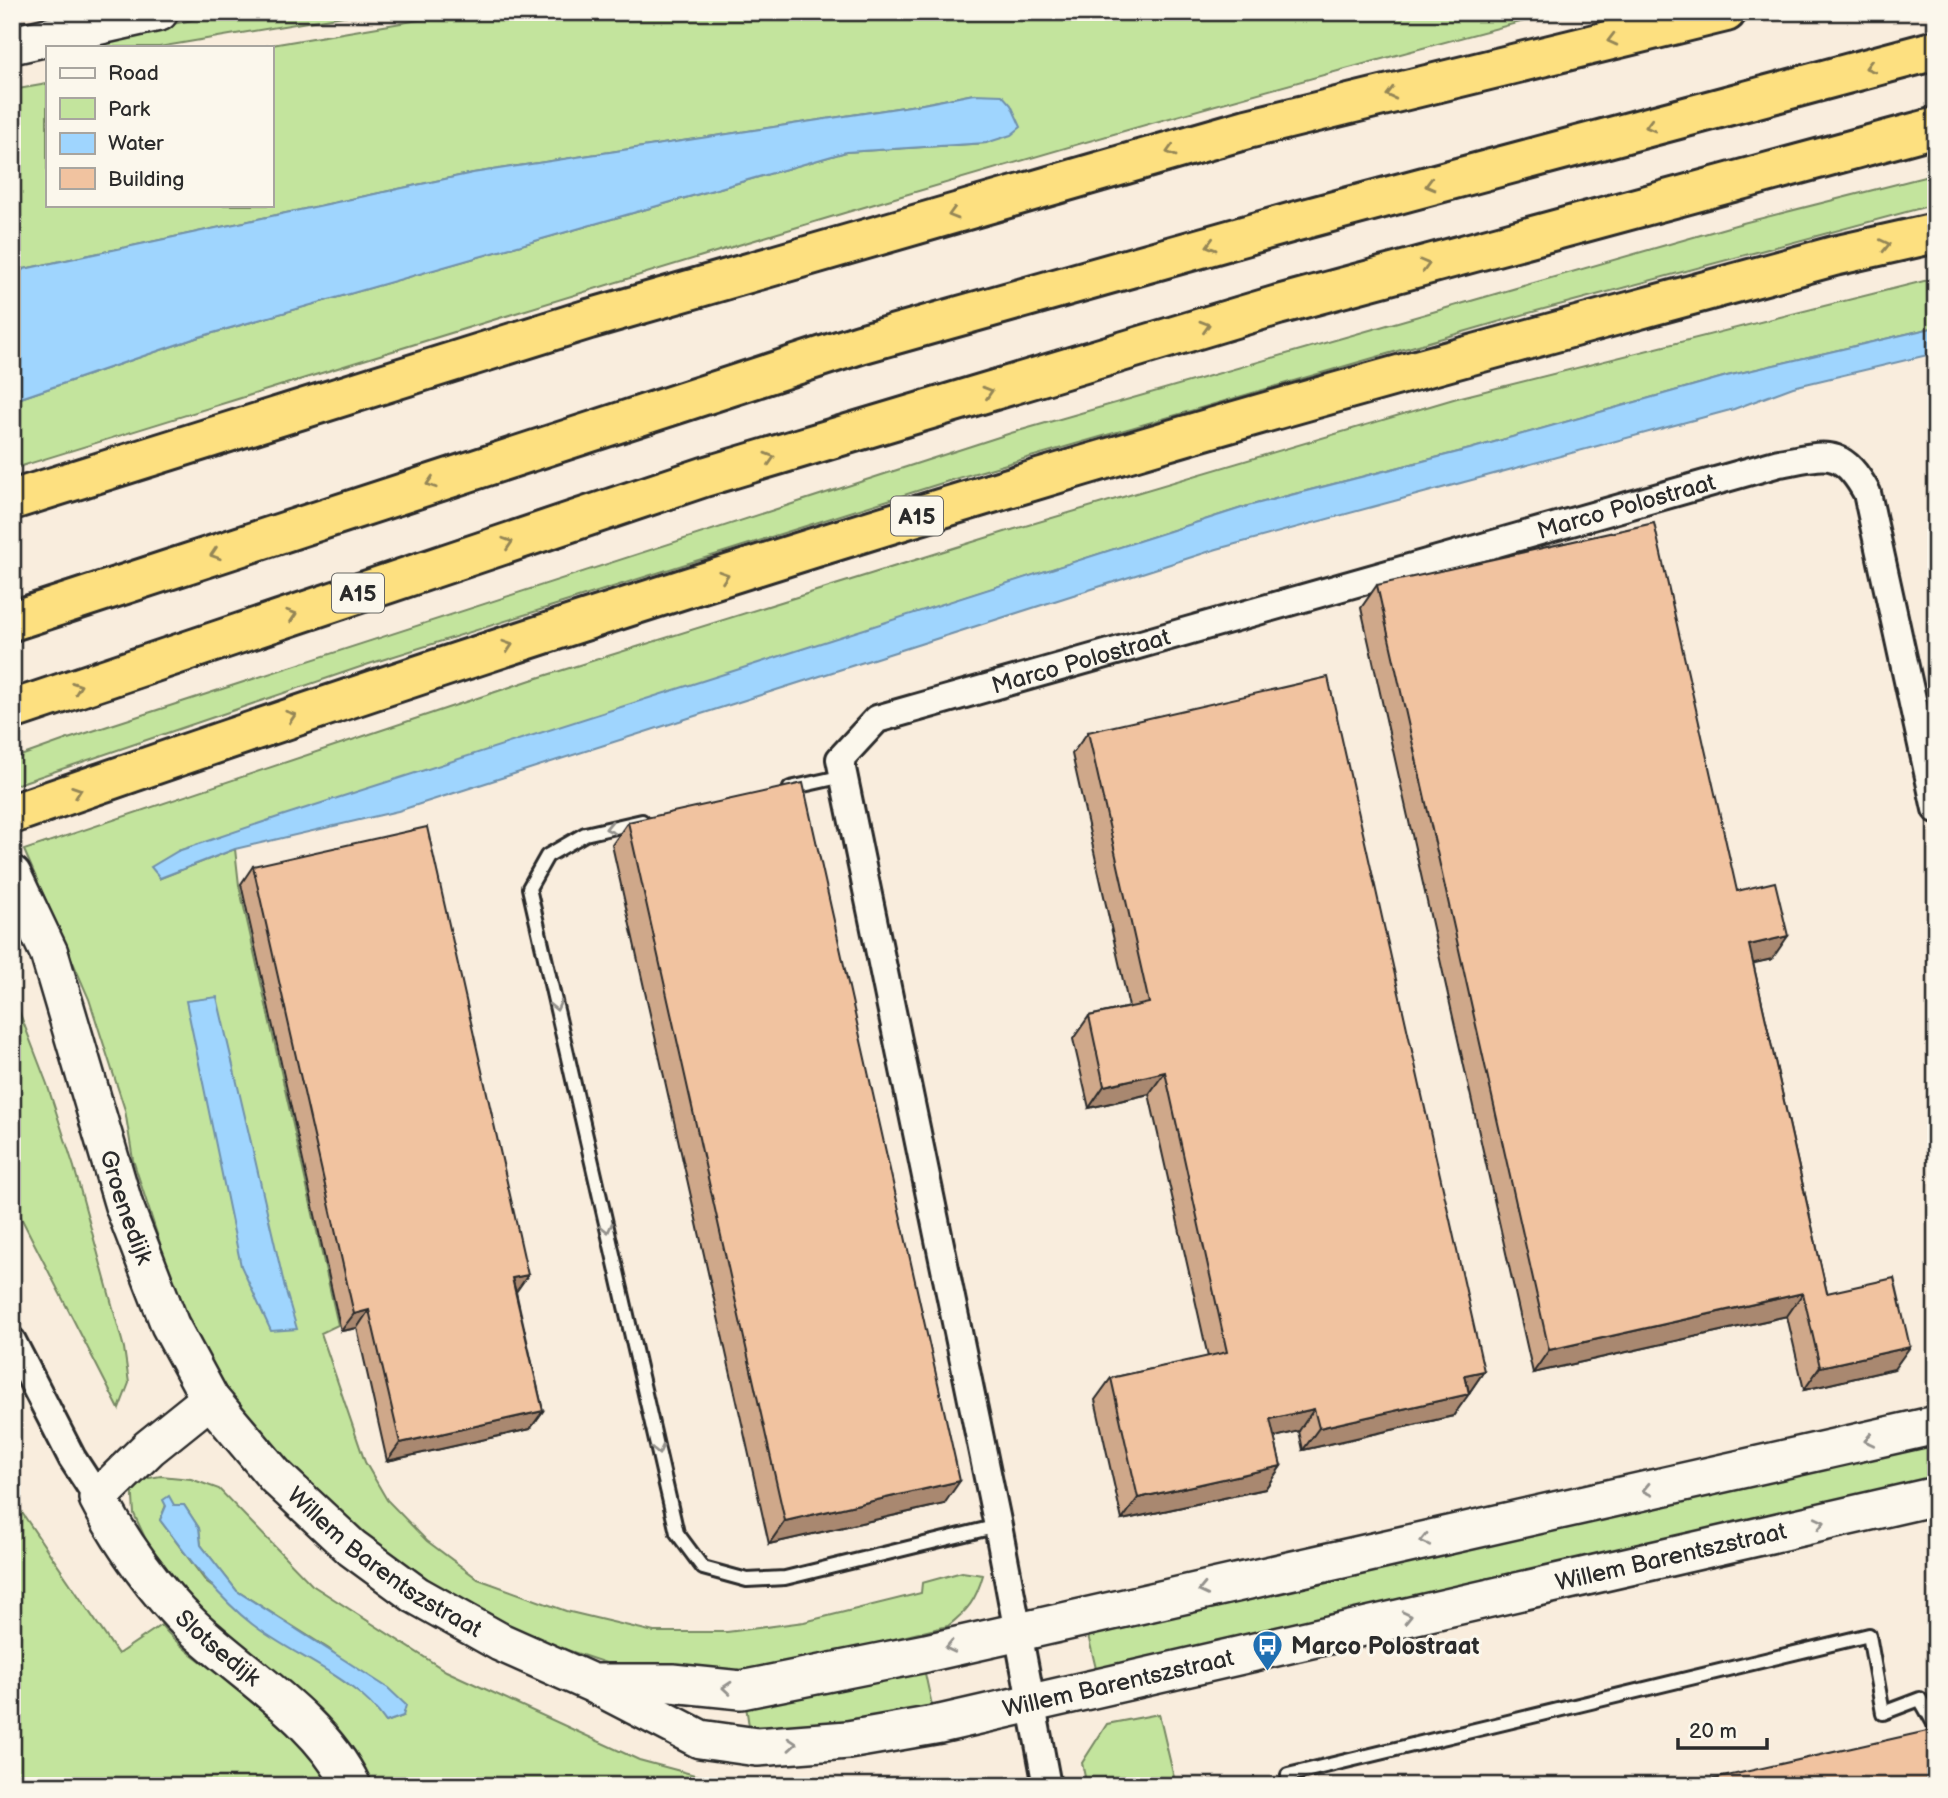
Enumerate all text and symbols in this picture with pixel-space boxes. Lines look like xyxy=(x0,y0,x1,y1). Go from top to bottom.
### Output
one-way arrow xyxy=(1606,32,1618,46)
legend xyxy=(46,46,273,206)
one-way arrow xyxy=(1864,59,1876,73)
text: Road xyxy=(108,61,159,86)
one-way arrow xyxy=(1385,86,1397,100)
text: Park xyxy=(108,97,151,122)
one-way arrow xyxy=(1644,118,1656,132)
text: Water xyxy=(108,131,164,156)
one-way arrow xyxy=(1165,143,1177,158)
text: Building xyxy=(108,167,184,192)
one-way arrow xyxy=(1425,177,1437,191)
one-way arrow xyxy=(947,206,959,221)
one-way arrow xyxy=(1205,237,1217,252)
one-way arrow xyxy=(1879,238,1891,253)
one-way arrow xyxy=(1418,259,1430,273)
one-way arrow xyxy=(1199,320,1211,335)
one-way arrow xyxy=(981,385,993,400)
one-way arrow xyxy=(764,451,776,466)
street label: Marco Polostraat xyxy=(1534,468,1719,546)
one-way arrow xyxy=(425,475,437,489)
road number: A15 xyxy=(891,496,943,536)
one-way arrow xyxy=(502,537,514,551)
one-way arrow xyxy=(209,546,221,560)
one-way arrow xyxy=(718,569,730,584)
road number: A15 xyxy=(332,573,384,612)
one-way arrow xyxy=(286,609,298,623)
street label: Marco Polostraat xyxy=(988,622,1174,701)
one-way arrow xyxy=(501,640,513,654)
one-way arrow xyxy=(70,681,82,695)
one-way arrow xyxy=(285,710,297,725)
one-way arrow xyxy=(70,785,82,799)
one-way arrow xyxy=(604,820,616,835)
one-way arrow xyxy=(548,1000,562,1012)
street label: Groenedijk xyxy=(93,1147,159,1269)
one-way arrow xyxy=(599,1222,613,1234)
one-way arrow xyxy=(1863,1432,1875,1447)
one-way arrow xyxy=(649,1444,664,1456)
street label: Willem Barentszstraat xyxy=(281,1481,488,1644)
one-way arrow xyxy=(1641,1482,1653,1496)
street label: Willem Barentszstraat xyxy=(1553,1517,1790,1598)
one-way arrow xyxy=(1814,1517,1826,1531)
one-way arrow xyxy=(1419,1531,1431,1546)
one-way arrow xyxy=(1197,1581,1209,1596)
street label: Slotsedijk xyxy=(169,1604,266,1693)
one-way arrow xyxy=(1401,1611,1413,1625)
bus stop icon: Marco Polostraat xyxy=(1251,1629,1285,1673)
place label: Marco Polostraat xyxy=(1291,1632,1479,1661)
one-way arrow xyxy=(944,1639,956,1653)
street label: Willem Barentszstraat xyxy=(1000,1643,1237,1724)
one-way arrow xyxy=(721,1681,733,1696)
scale bar xyxy=(1678,1707,1768,1751)
text: 20 m xyxy=(1689,1719,1737,1744)
one-way arrow xyxy=(787,1737,798,1752)

